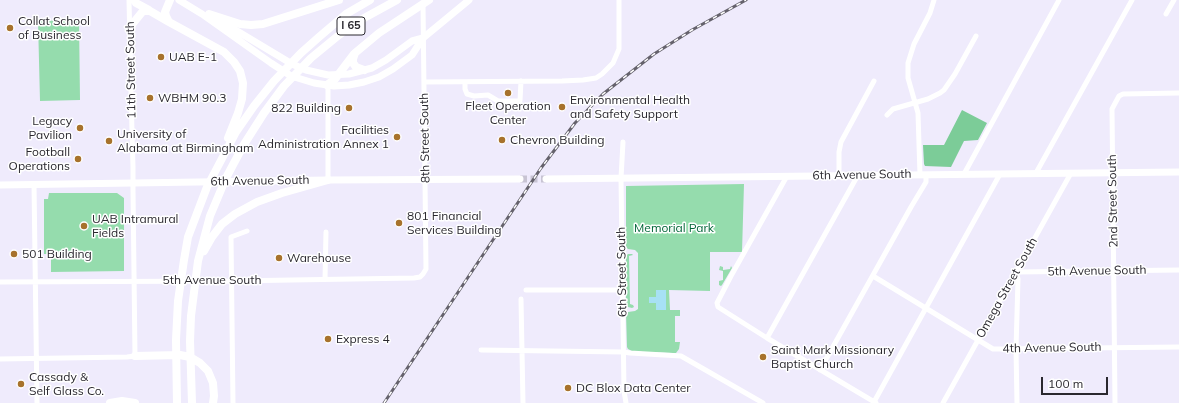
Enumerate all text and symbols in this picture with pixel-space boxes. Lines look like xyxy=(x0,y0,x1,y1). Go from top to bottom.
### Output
place label: Collat School of Business xyxy=(18,14,90,42)
road number: I 65 xyxy=(337,17,365,35)
street label: 11th Street South xyxy=(123,21,139,119)
marker: Collat School of Business xyxy=(5,23,15,33)
place label: UAB E-1 xyxy=(169,50,217,64)
marker: UAB E-1 xyxy=(156,52,166,62)
marker: Fleet Operation Center xyxy=(503,88,513,98)
place label: WBHM 90.3 xyxy=(158,91,226,105)
marker: WBHM 90.3 xyxy=(145,93,155,103)
street label: 8th Street South xyxy=(417,93,433,183)
place label: Environmental Health and Safety Support xyxy=(570,93,690,121)
place label: Fleet Operation Center xyxy=(465,99,551,127)
place label: 822 Building xyxy=(271,101,341,115)
marker: Environmental Health and Safety Support xyxy=(557,102,567,112)
marker: 822 Building xyxy=(344,103,354,113)
place label: Legacy Pavilion xyxy=(29,114,72,142)
marker: Legacy Pavilion xyxy=(75,123,85,133)
place label: Facilities Administration Annex 1 xyxy=(258,123,389,151)
place label: University of Alabama at Birmingham xyxy=(117,127,253,155)
marker: Facilities Administration Annex 1 xyxy=(392,132,402,142)
place label: Chevron Building xyxy=(510,133,604,147)
marker: Chevron Building xyxy=(497,135,507,145)
marker: University of Alabama at Birmingham xyxy=(104,136,114,146)
place label: Football Operations xyxy=(9,145,70,173)
marker: Football Operations xyxy=(73,154,83,164)
street label: 2nd Street South xyxy=(1105,154,1121,248)
street label: 6th Avenue South xyxy=(812,167,912,183)
street label: 6th Avenue South xyxy=(210,173,310,189)
place label: 801 Financial Services Building xyxy=(407,209,501,237)
place label: UAB Intramural Fields xyxy=(92,212,178,240)
marker: 801 Financial Services Building xyxy=(394,218,404,228)
marker: UAB Intramural Fields xyxy=(79,221,89,231)
park label: Memorial Park xyxy=(634,221,714,235)
street label: 6th Street South xyxy=(614,227,630,317)
street label: Omega Street South xyxy=(973,235,1041,341)
place label: 501 Building xyxy=(22,247,92,261)
marker: 501 Building xyxy=(9,249,19,259)
place label: Warehouse xyxy=(287,251,351,265)
marker: Warehouse xyxy=(274,253,284,263)
street label: 5th Avenue South xyxy=(1047,263,1147,279)
street label: 5th Avenue South xyxy=(163,273,261,287)
place label: Express 4 xyxy=(336,332,390,346)
marker: Express 4 xyxy=(323,334,333,344)
street label: 4th Avenue South xyxy=(1002,340,1102,356)
place label: Saint Mark Missionary Baptist Church xyxy=(771,343,894,371)
marker: Saint Mark Missionary Baptist Church xyxy=(758,352,768,362)
scale bar xyxy=(1043,369,1110,395)
place label: Cassady & Self Glass Co. xyxy=(29,370,104,398)
text: 100 m xyxy=(1048,376,1083,391)
marker: Cassady & Self Glass Co. xyxy=(16,379,26,389)
place label: DC Blox Data Center xyxy=(576,381,691,395)
marker: DC Blox Data Center xyxy=(563,383,573,393)

